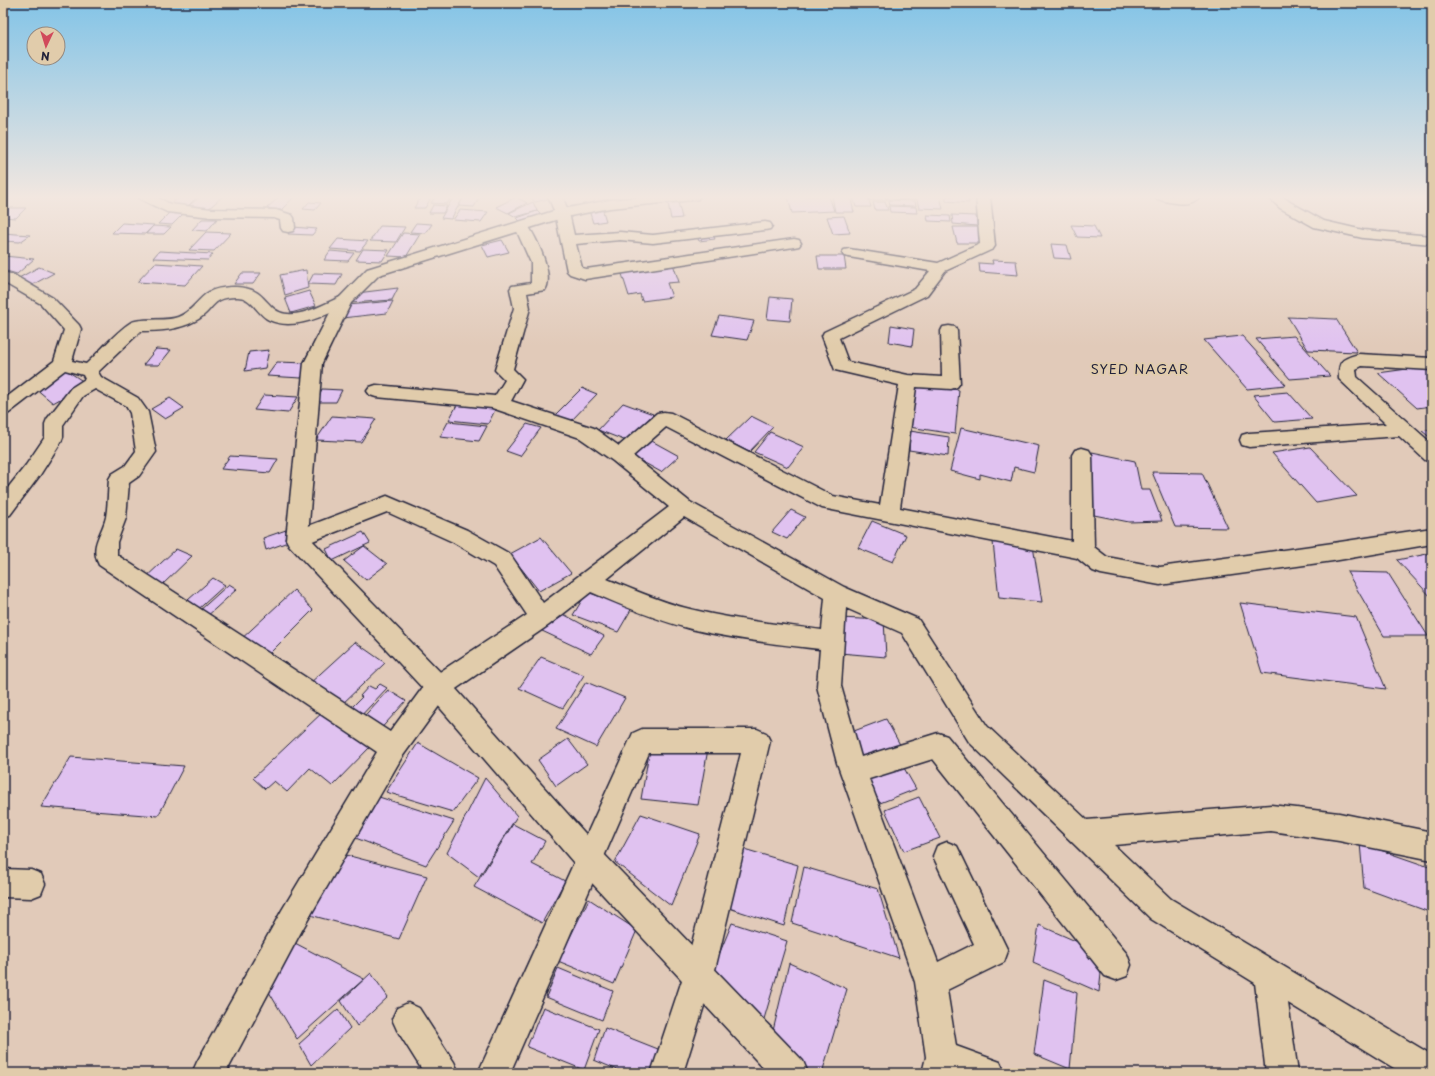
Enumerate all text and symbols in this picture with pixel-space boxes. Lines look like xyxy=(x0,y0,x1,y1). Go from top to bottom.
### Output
north arrow xyxy=(26,26,66,66)
text: N xyxy=(40,48,50,65)
district label: SYED NAGAR xyxy=(1091,359,1189,378)

